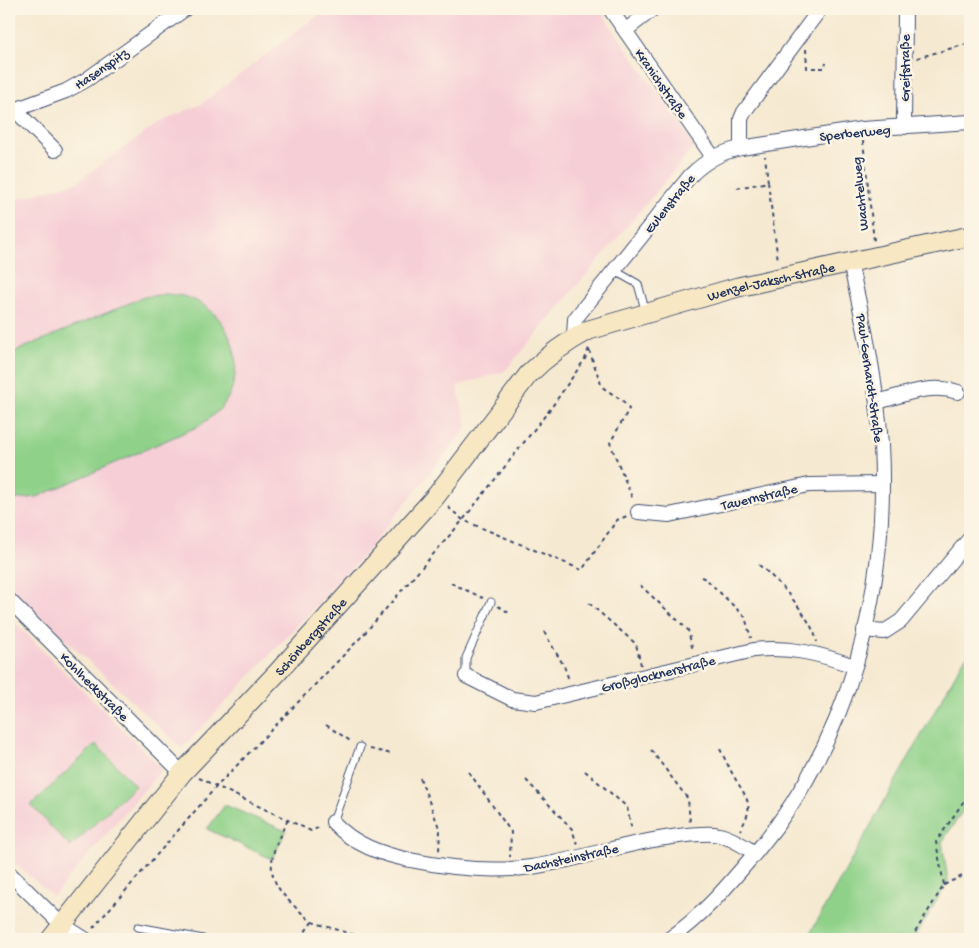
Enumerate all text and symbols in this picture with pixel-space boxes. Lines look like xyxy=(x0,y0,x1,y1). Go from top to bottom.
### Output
street label: Greifstraße xyxy=(898,33,915,102)
street label: Hasenspitz xyxy=(72,45,133,94)
street label: Kranichstraße xyxy=(630,46,691,123)
street label: Sperberweg xyxy=(819,122,892,147)
street label: Wachtelweg xyxy=(849,156,874,231)
street label: Eulenstraße xyxy=(642,171,701,238)
street label: Wenzel-Jaksch-Straße xyxy=(706,260,838,306)
street label: Paul-Gerhardt-Straße xyxy=(851,312,886,445)
street label: Tauernstraße xyxy=(719,481,800,516)
street label: Schönbergstraße xyxy=(272,594,352,681)
street label: Kohlheckstraße xyxy=(55,650,132,726)
street label: Großglocknerstraße xyxy=(600,653,718,698)
street label: Dachsteinstraße xyxy=(522,841,621,878)

